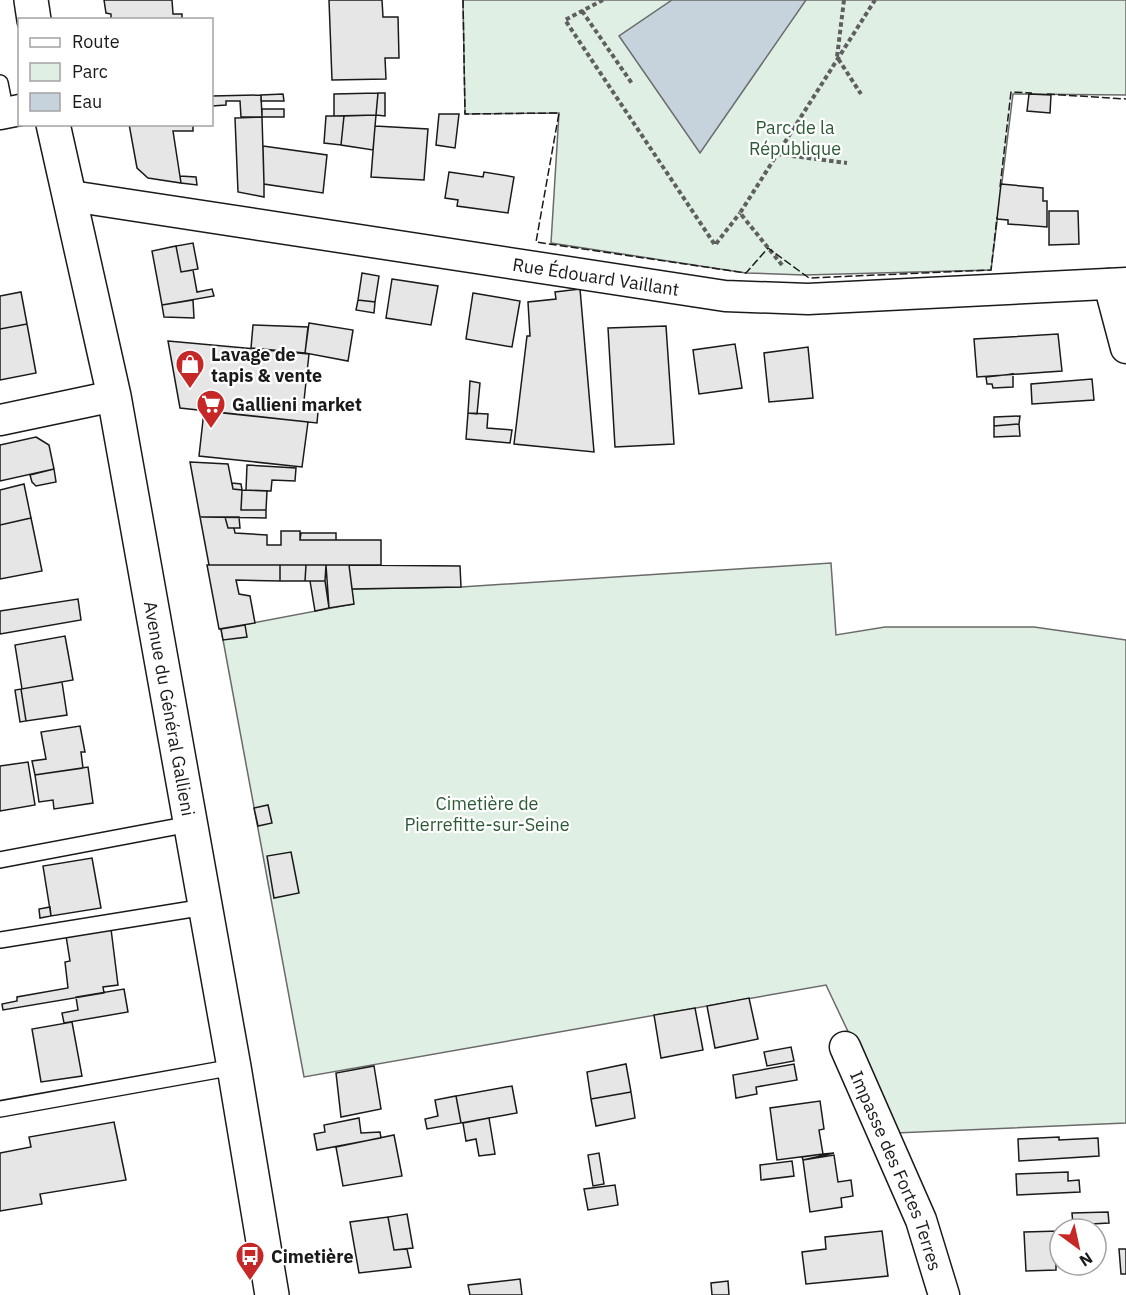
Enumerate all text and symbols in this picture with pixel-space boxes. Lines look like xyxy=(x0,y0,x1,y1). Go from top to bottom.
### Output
legend xyxy=(18,18,213,126)
text: Route xyxy=(72,30,120,53)
text: Parc xyxy=(72,60,108,83)
text: Eau xyxy=(72,90,102,113)
park label: Parc de la République xyxy=(749,116,841,160)
street label: Rue Édouard Vaillant xyxy=(511,252,681,300)
place label: Lavage de tapis & vente xyxy=(211,343,322,387)
shop icon: Lavage de tapis & vente xyxy=(174,348,206,390)
supermarket icon: Gallieni market xyxy=(195,388,227,430)
place label: Gallieni market xyxy=(232,393,362,416)
street label: Avenue du Général Gallieni xyxy=(139,599,200,818)
park label: Cimetière de Pierrefitte-sur-Seine xyxy=(404,792,570,836)
street label: Impasse des Fortes Terres xyxy=(845,1067,947,1273)
north arrow xyxy=(1048,1217,1108,1277)
bus stop icon: Cimetière xyxy=(234,1240,266,1282)
place label: Cimetière xyxy=(271,1245,354,1268)
text: N xyxy=(1076,1248,1096,1271)

